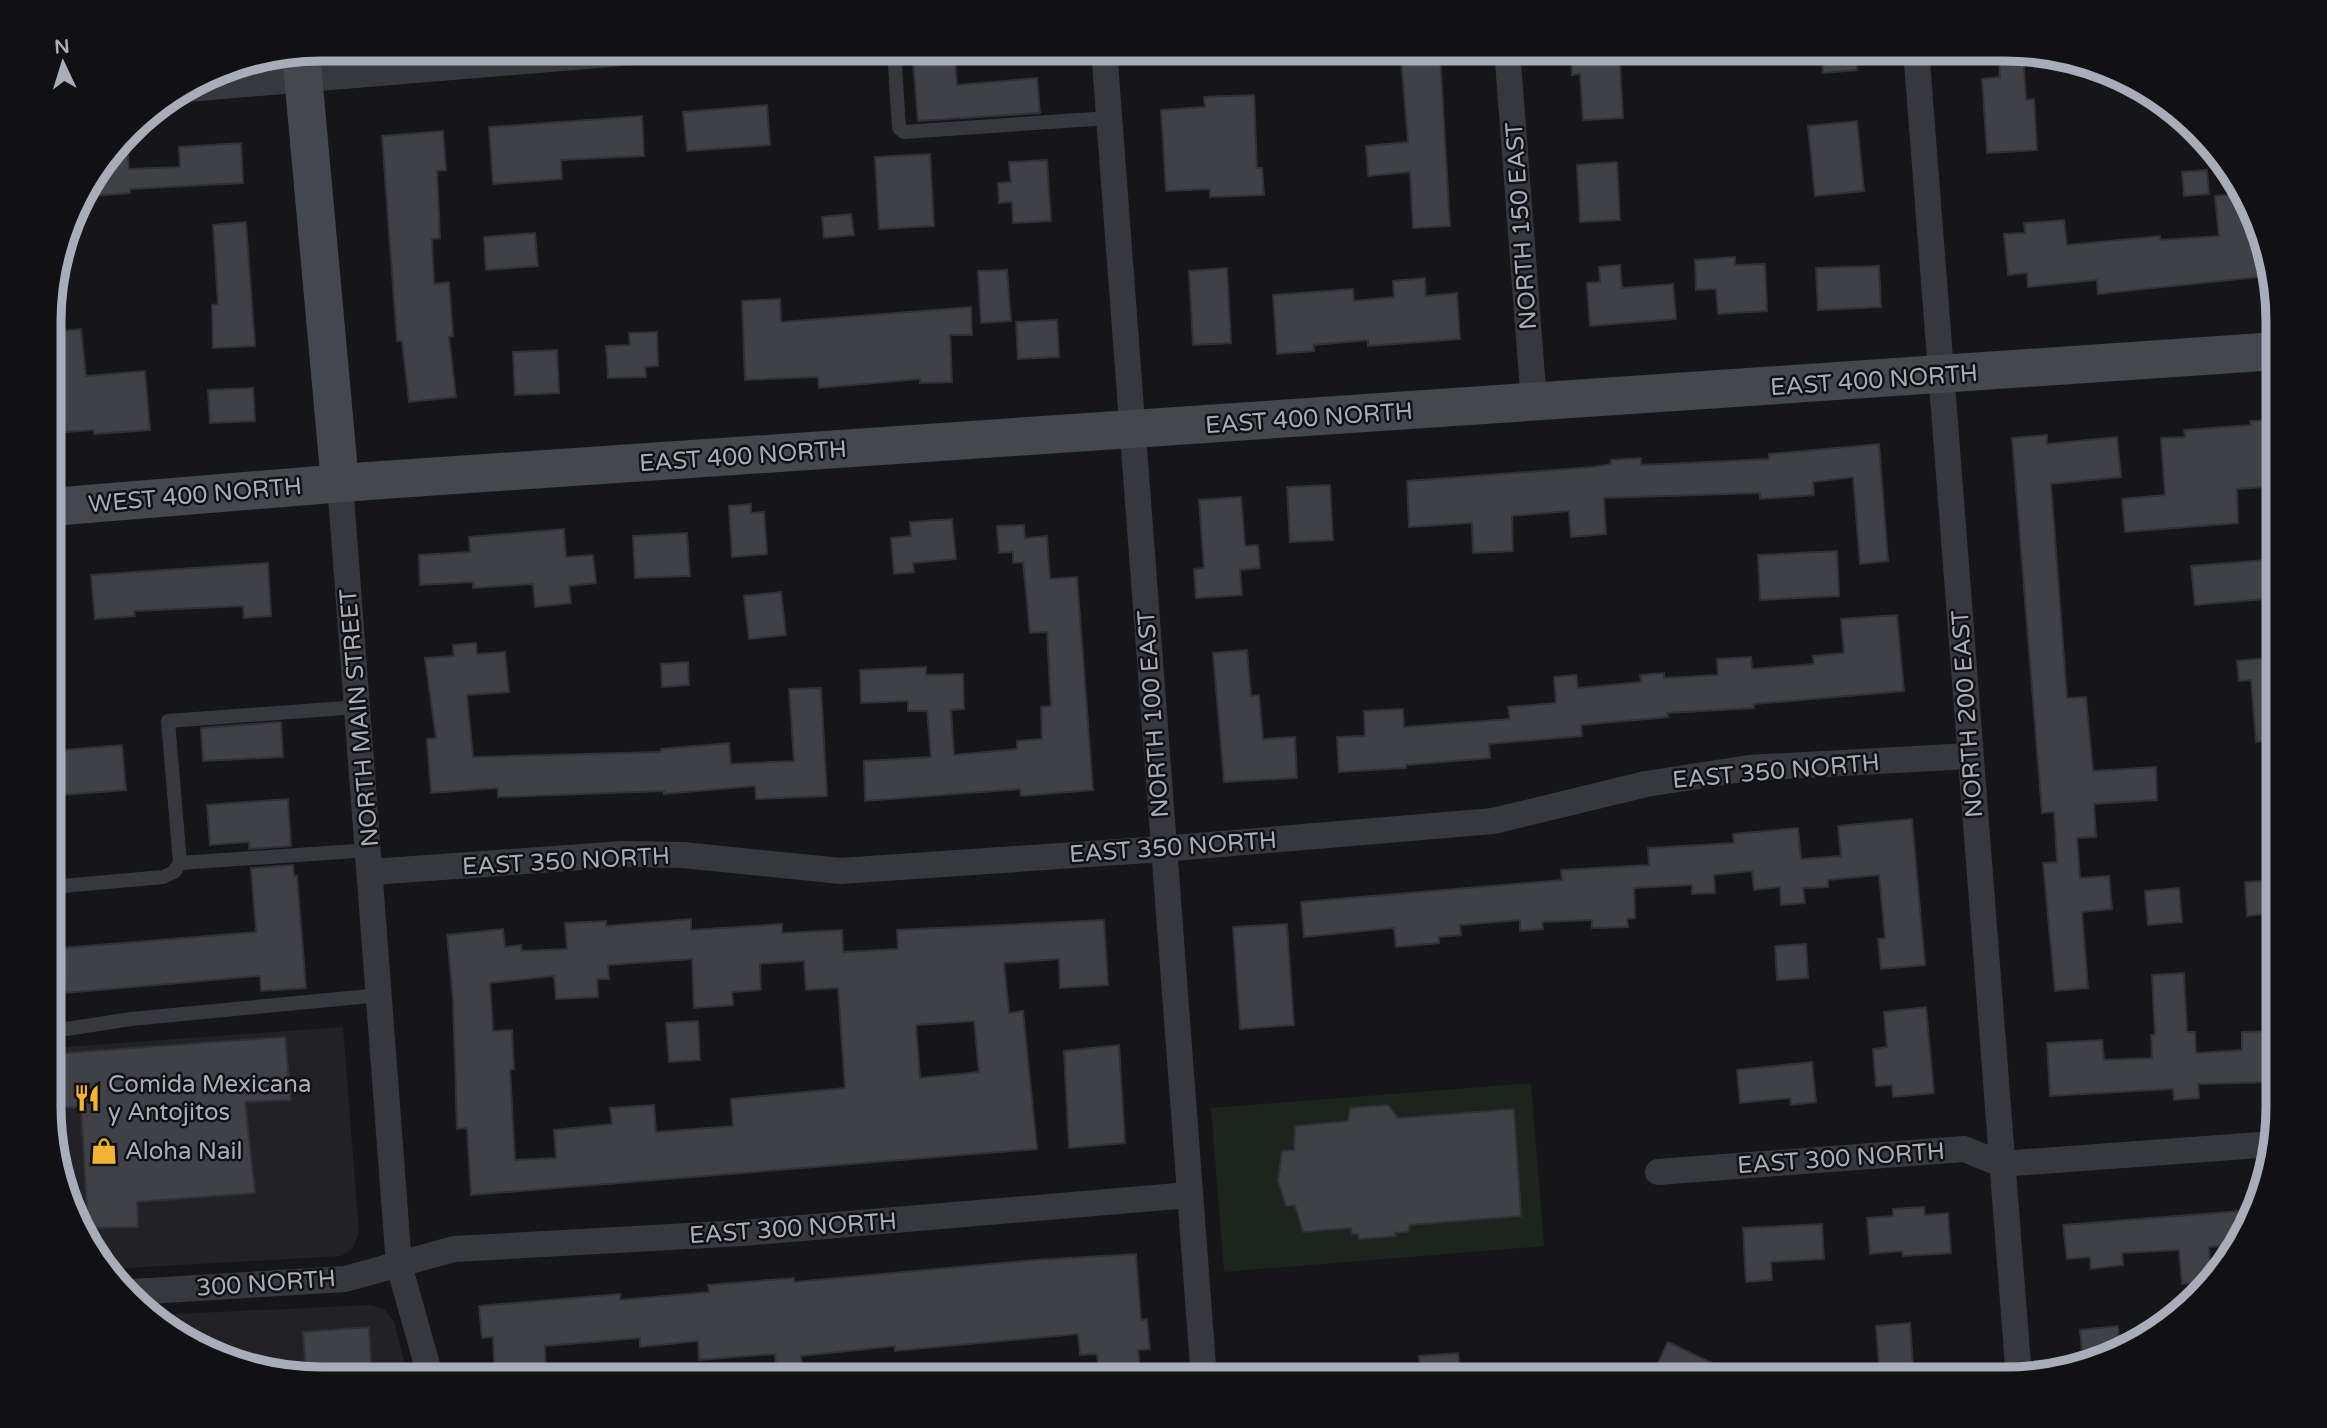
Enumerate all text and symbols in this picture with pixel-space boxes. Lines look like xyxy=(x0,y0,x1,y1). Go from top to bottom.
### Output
north arrow xyxy=(28,28,98,98)
text: N xyxy=(54,36,70,59)
street label: NORTH 150 EAST xyxy=(1500,121,1543,331)
street label: EAST 400 NORTH xyxy=(1769,359,1979,402)
street label: EAST 400 NORTH xyxy=(1204,397,1414,440)
street label: EAST 400 NORTH xyxy=(638,435,848,478)
street label: WEST 400 NORTH xyxy=(87,472,303,519)
street label: NORTH MAIN STREET xyxy=(334,587,385,848)
street label: NORTH 100 EAST xyxy=(1132,609,1175,819)
street label: NORTH 200 EAST xyxy=(1946,609,1989,819)
street label: EAST 350 NORTH xyxy=(1671,748,1881,795)
street label: EAST 350 NORTH xyxy=(1068,826,1278,869)
street label: EAST 350 NORTH xyxy=(461,842,671,881)
place label: Comida Mexicana y Antojitos xyxy=(108,1070,311,1127)
restaurant icon: Comida Mexicana y Antojitos xyxy=(72,1083,102,1113)
shop icon: Aloha Nail xyxy=(89,1136,119,1166)
place label: Aloha Nail xyxy=(125,1137,242,1166)
street label: EAST 300 NORTH xyxy=(1736,1137,1946,1180)
street label: EAST 300 NORTH xyxy=(688,1207,898,1250)
street label: 300 NORTH xyxy=(195,1264,337,1303)

